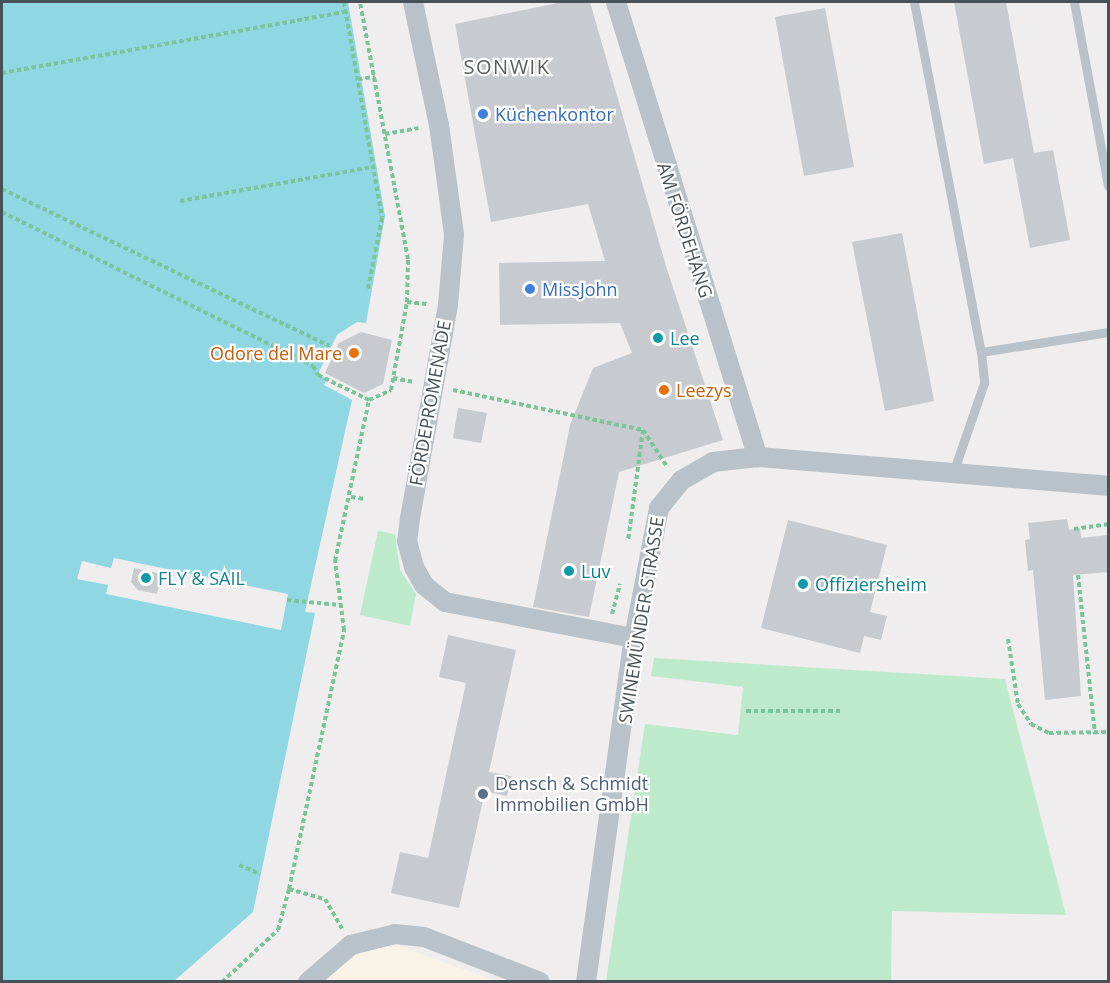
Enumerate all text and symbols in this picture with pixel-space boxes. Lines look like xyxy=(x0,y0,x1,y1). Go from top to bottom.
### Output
district label: SONWIK xyxy=(464,54,550,78)
place label: Küchenkontor xyxy=(495,103,614,125)
marker: Küchenkontor xyxy=(476,107,490,121)
street label: AM FÖRDEHANG xyxy=(653,160,717,300)
place label: MissJohn xyxy=(542,278,618,300)
marker: MissJohn xyxy=(523,282,537,296)
street label: FÖRDEPROMENADE xyxy=(405,319,455,487)
place label: Lee xyxy=(670,327,700,349)
marker: Lee xyxy=(651,331,665,345)
place label: Odore del Mare xyxy=(210,342,342,364)
marker: Odore del Mare xyxy=(347,346,361,360)
place label: Leezys xyxy=(676,379,732,401)
marker: Leezys xyxy=(657,383,671,397)
street label: SWINEMÜNDER STRASSE xyxy=(614,515,668,725)
place label: Luv xyxy=(581,560,610,582)
marker: Luv xyxy=(562,564,576,578)
place label: FLY & SAIL xyxy=(158,567,245,589)
marker: FLY & SAIL xyxy=(139,571,153,585)
place label: Offiziersheim xyxy=(815,573,927,595)
marker: Offiziersheim xyxy=(796,577,810,591)
place label: Densch & Schmidt Immobilien GmbH xyxy=(495,773,649,816)
marker: Densch & Schmidt Immobilien GmbH xyxy=(476,787,490,801)

